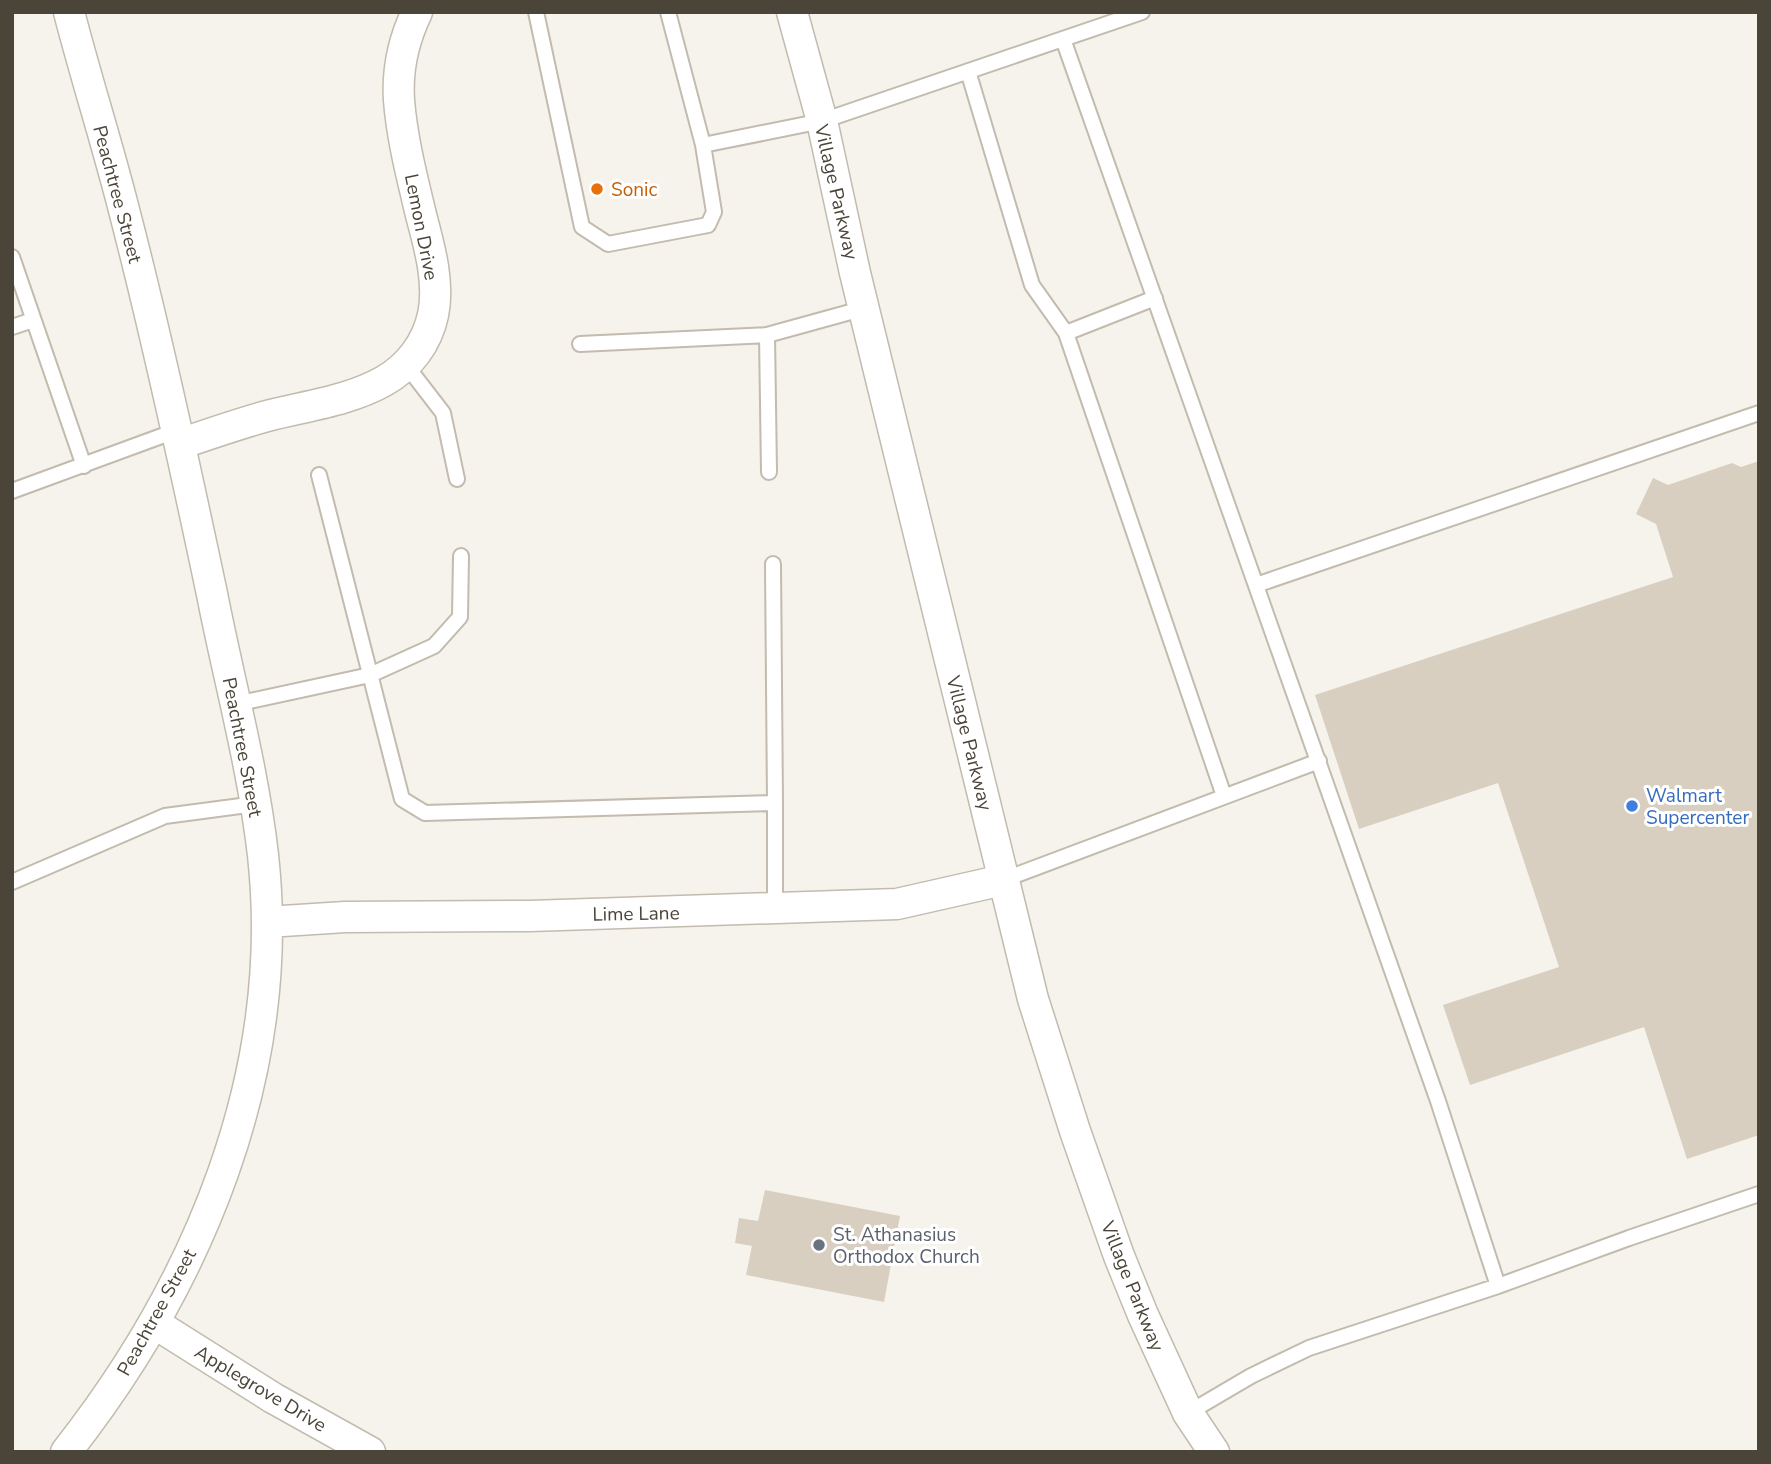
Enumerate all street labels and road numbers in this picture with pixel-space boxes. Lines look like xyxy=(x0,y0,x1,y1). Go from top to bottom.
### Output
street label: Village Parkway xyxy=(808,121,864,263)
street label: Peachtree Street xyxy=(86,122,148,266)
street label: Lemon Drive xyxy=(398,172,444,283)
street label: Village Parkway xyxy=(939,672,998,814)
street label: Peachtree Street xyxy=(216,675,268,820)
street label: Lime Lane xyxy=(592,900,680,928)
street label: Village Parkway xyxy=(1094,1217,1170,1355)
street label: Peachtree Street xyxy=(111,1244,203,1381)
street label: Applegrove Drive xyxy=(190,1339,331,1439)

